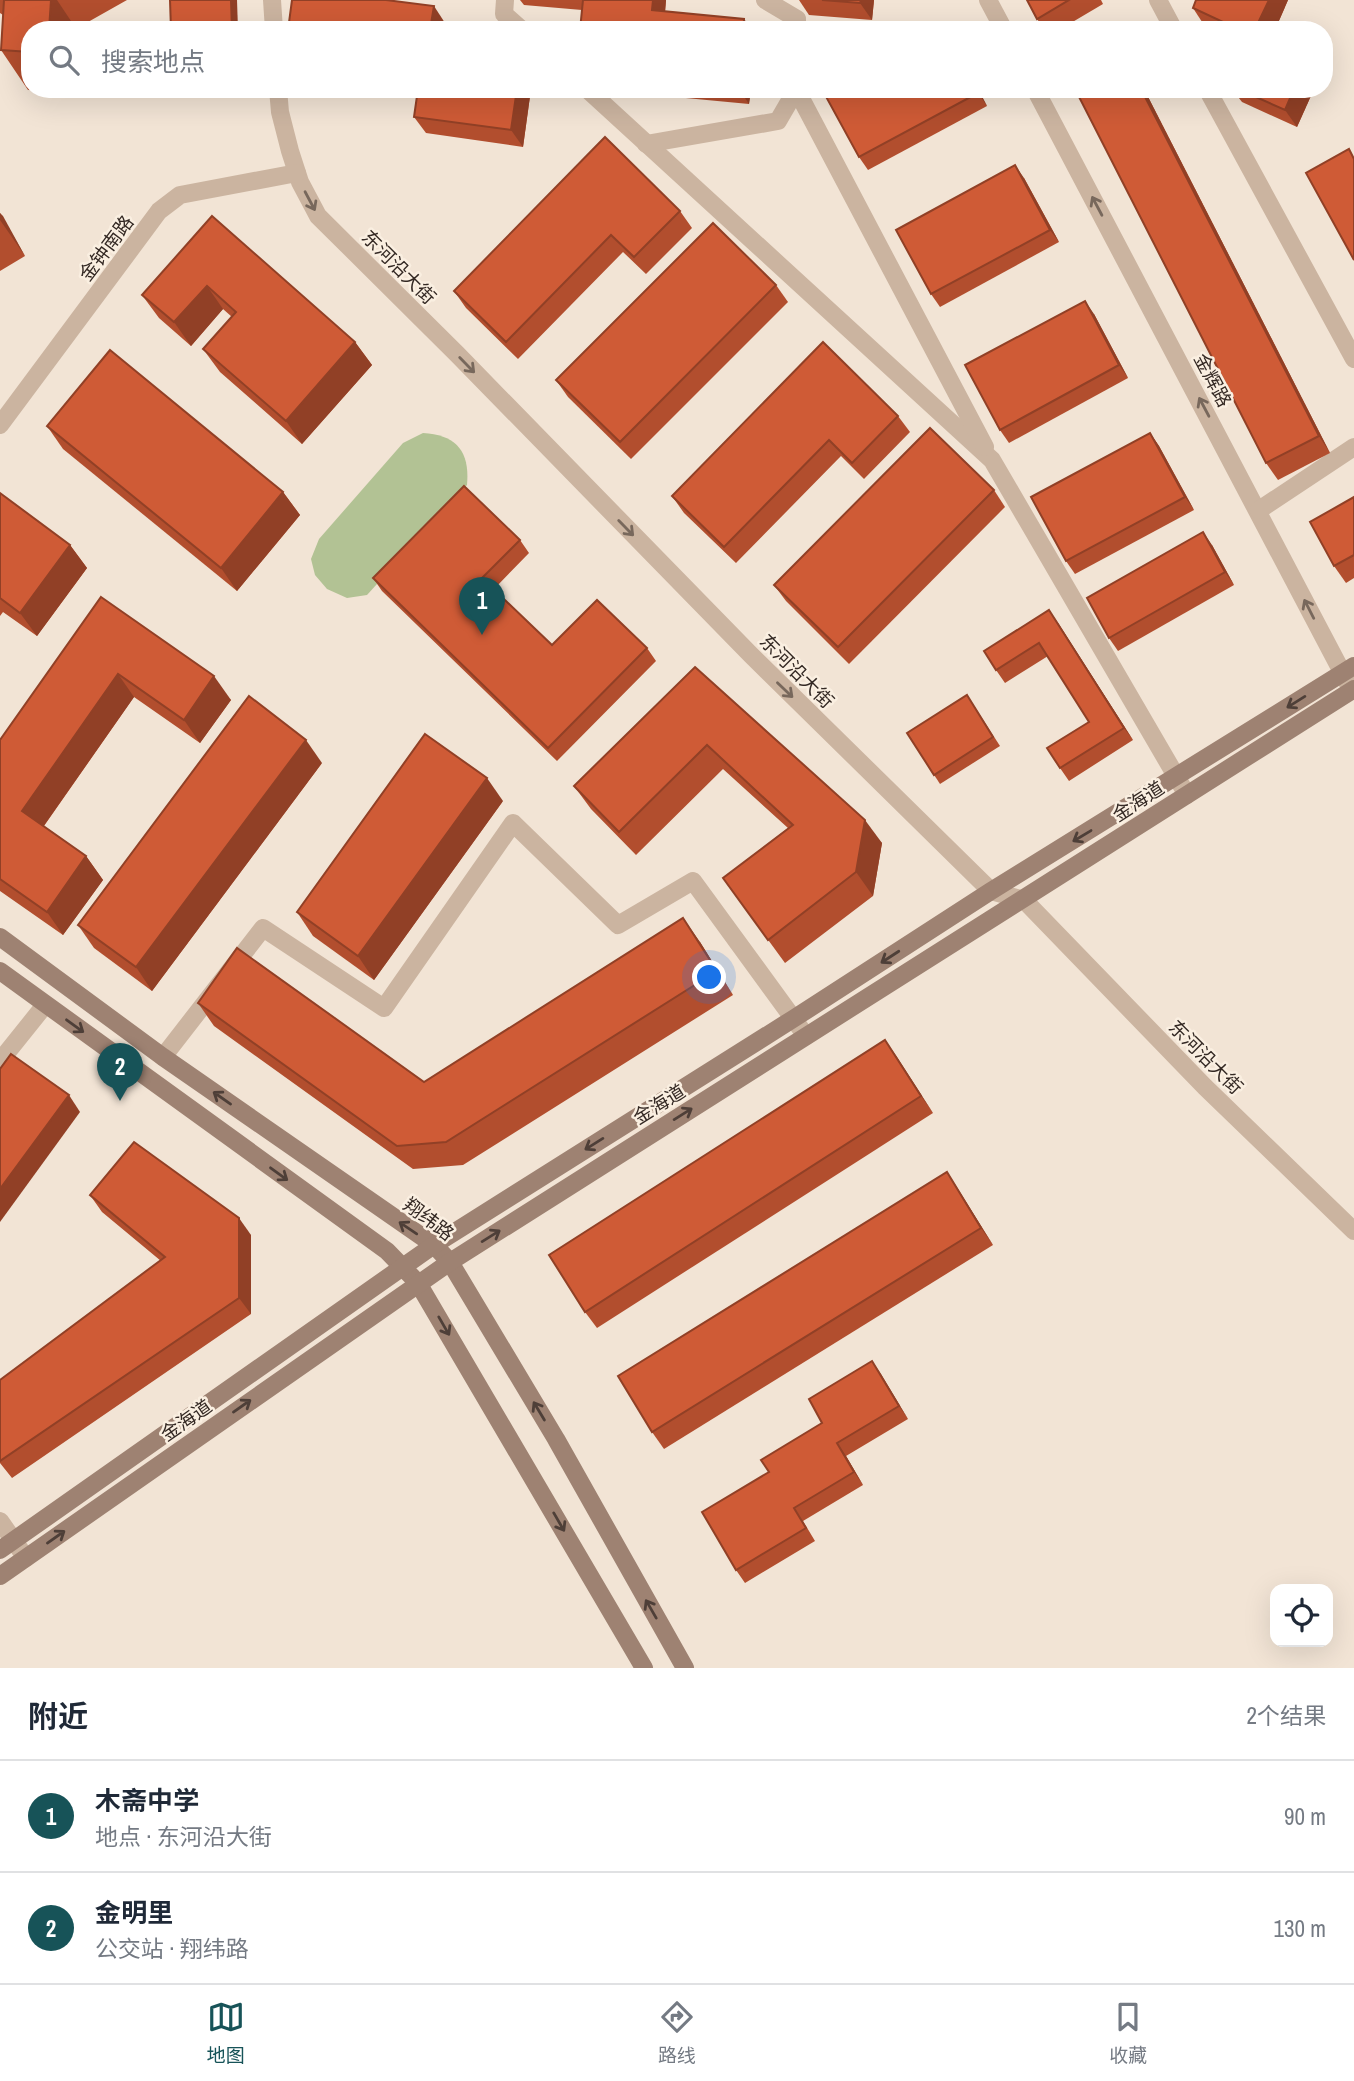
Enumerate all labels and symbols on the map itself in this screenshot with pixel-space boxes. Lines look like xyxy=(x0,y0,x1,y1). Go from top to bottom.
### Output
one-way arrow xyxy=(304,190,317,211)
one-way arrow xyxy=(1090,196,1104,217)
street label: 金钟南路 xyxy=(73,210,139,286)
street label: 东河沿大街 xyxy=(356,224,442,310)
street label: 金辉路 xyxy=(1188,349,1238,411)
one-way arrow xyxy=(458,356,475,373)
one-way arrow xyxy=(1197,397,1210,418)
one-way arrow xyxy=(617,519,634,536)
pin: 1 xyxy=(459,577,505,635)
one-way arrow xyxy=(1301,599,1315,619)
street label: 东河沿大街 xyxy=(754,628,840,714)
one-way arrow xyxy=(777,681,794,698)
one-way arrow xyxy=(1287,696,1307,710)
street label: 金海道 xyxy=(1107,775,1169,827)
one-way arrow xyxy=(1073,829,1093,843)
one-way arrow xyxy=(881,949,900,964)
your location xyxy=(692,960,726,994)
street label: 东河沿大街 xyxy=(1163,1014,1249,1100)
one-way arrow xyxy=(65,1019,84,1033)
pin: 2 xyxy=(97,1043,143,1101)
street label: 金海道 xyxy=(628,1078,690,1130)
one-way arrow xyxy=(212,1091,232,1105)
one-way arrow xyxy=(672,1107,692,1121)
one-way arrow xyxy=(585,1138,605,1152)
one-way arrow xyxy=(269,1167,288,1181)
street label: 翔纬路 xyxy=(398,1191,460,1247)
one-way arrow xyxy=(399,1221,418,1236)
one-way arrow xyxy=(480,1229,500,1243)
one-way arrow xyxy=(437,1316,451,1336)
street label: 金海道 xyxy=(155,1393,217,1447)
one-way arrow xyxy=(232,1399,251,1413)
one-way arrow xyxy=(531,1401,545,1421)
one-way arrow xyxy=(552,1512,566,1532)
one-way arrow xyxy=(46,1530,65,1544)
one-way arrow xyxy=(644,1599,658,1619)

